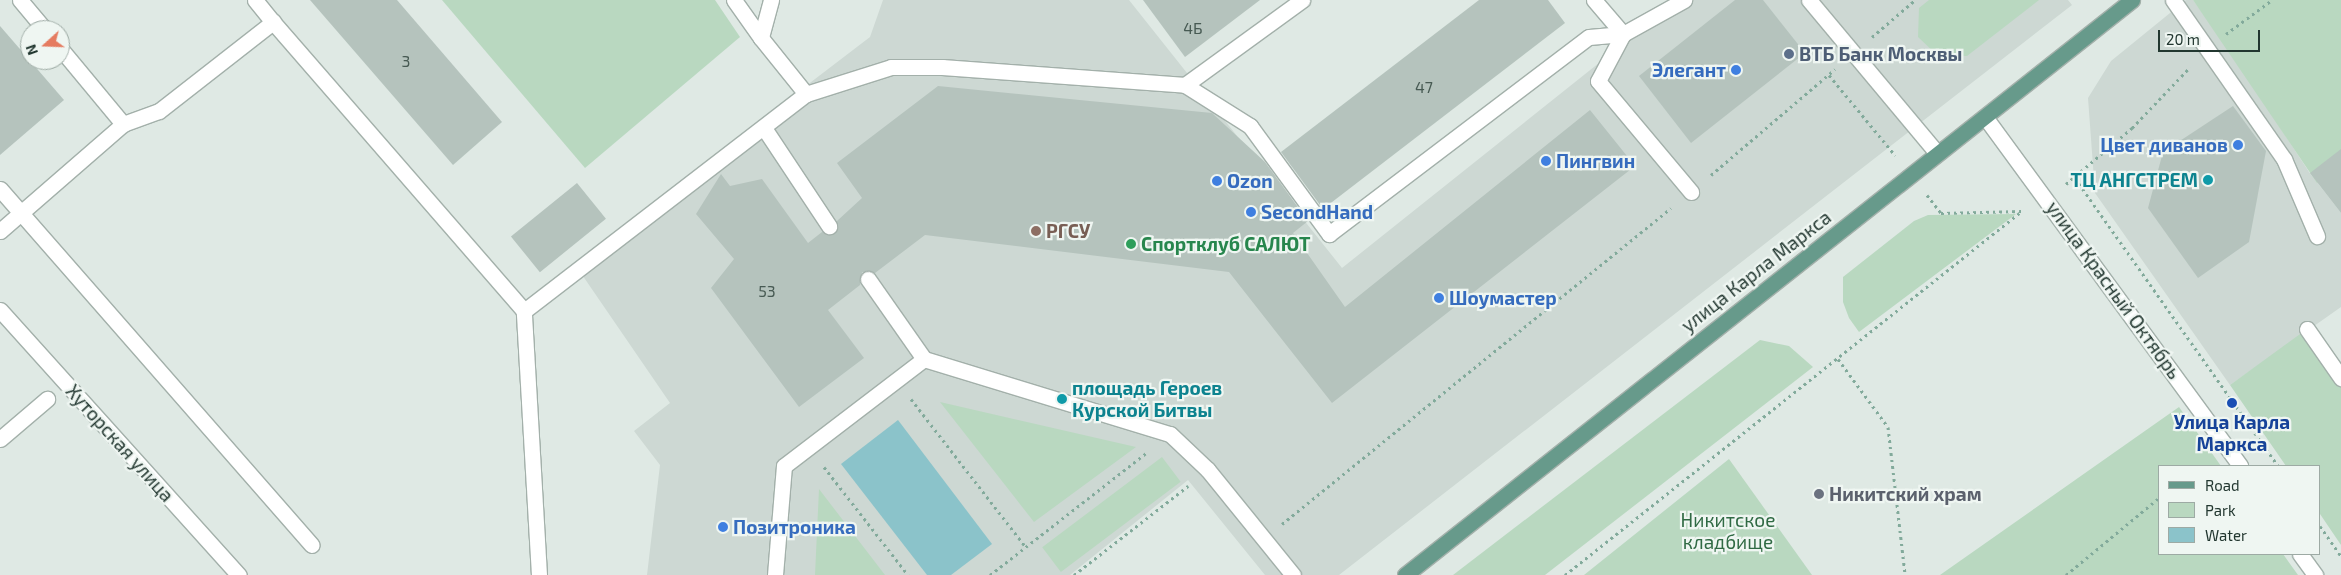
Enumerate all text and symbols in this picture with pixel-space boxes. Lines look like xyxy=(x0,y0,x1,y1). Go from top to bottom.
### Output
house number: 4Б xyxy=(1183,18,1203,38)
north arrow xyxy=(20,20,70,70)
scale bar xyxy=(2161,20,2264,52)
text: 20 m xyxy=(2166,30,2200,48)
text: N xyxy=(22,42,41,58)
place label: ВТБ Банк Москвы xyxy=(1799,43,1962,65)
marker: ВТБ Банк Москвы xyxy=(1783,48,1795,60)
house number: 3 xyxy=(402,51,410,71)
place label: Элегант xyxy=(1652,59,1726,81)
marker: Элегант xyxy=(1730,64,1742,76)
house number: 47 xyxy=(1415,77,1433,97)
place label: Цвет диванов xyxy=(2100,134,2228,156)
marker: Цвет диванов xyxy=(2232,139,2244,151)
place label: Пингвин xyxy=(1556,150,1635,172)
marker: Пингвин xyxy=(1540,155,1552,167)
place label: ТЦ АНГСТРЕМ xyxy=(2070,169,2198,191)
place label: Ozon xyxy=(1227,170,1273,192)
marker: ТЦ АНГСТРЕМ xyxy=(2202,174,2214,186)
marker: Ozon xyxy=(1211,175,1223,187)
street label: улица Красный Октябрь xyxy=(2042,197,2186,383)
place label: SecondHand xyxy=(1261,201,1373,223)
street label: улица Карла Маркса xyxy=(1677,205,1835,337)
marker: SecondHand xyxy=(1245,206,1257,218)
place label: РГСУ xyxy=(1046,220,1090,242)
marker: РГСУ xyxy=(1030,225,1042,237)
place label: Спортклуб САЛЮТ xyxy=(1141,233,1310,255)
marker: Спортклуб САЛЮТ xyxy=(1125,238,1137,250)
house number: 53 xyxy=(758,281,776,301)
place label: Шоумастер xyxy=(1449,287,1557,309)
marker: Шоумастер xyxy=(1433,292,1445,304)
place label: площадь Героев Курской Битвы xyxy=(1072,377,1222,421)
street label: Хуторская улица xyxy=(61,380,179,506)
marker: площадь Героев Курской Битвы xyxy=(1056,393,1068,405)
marker: Улица Карла Маркса xyxy=(2226,397,2238,409)
place label: Улица Карла Маркса xyxy=(2174,411,2290,455)
legend xyxy=(2158,465,2321,555)
text: Road xyxy=(2205,476,2240,494)
place label: Никитский храм xyxy=(1829,483,1982,505)
marker: Никитский храм xyxy=(1813,488,1825,500)
text: Park xyxy=(2205,501,2236,519)
park label: Никитское кладбище xyxy=(1681,509,1775,553)
place label: Позитроника xyxy=(733,516,856,538)
marker: Позитроника xyxy=(717,521,729,533)
text: Water xyxy=(2205,526,2247,544)

